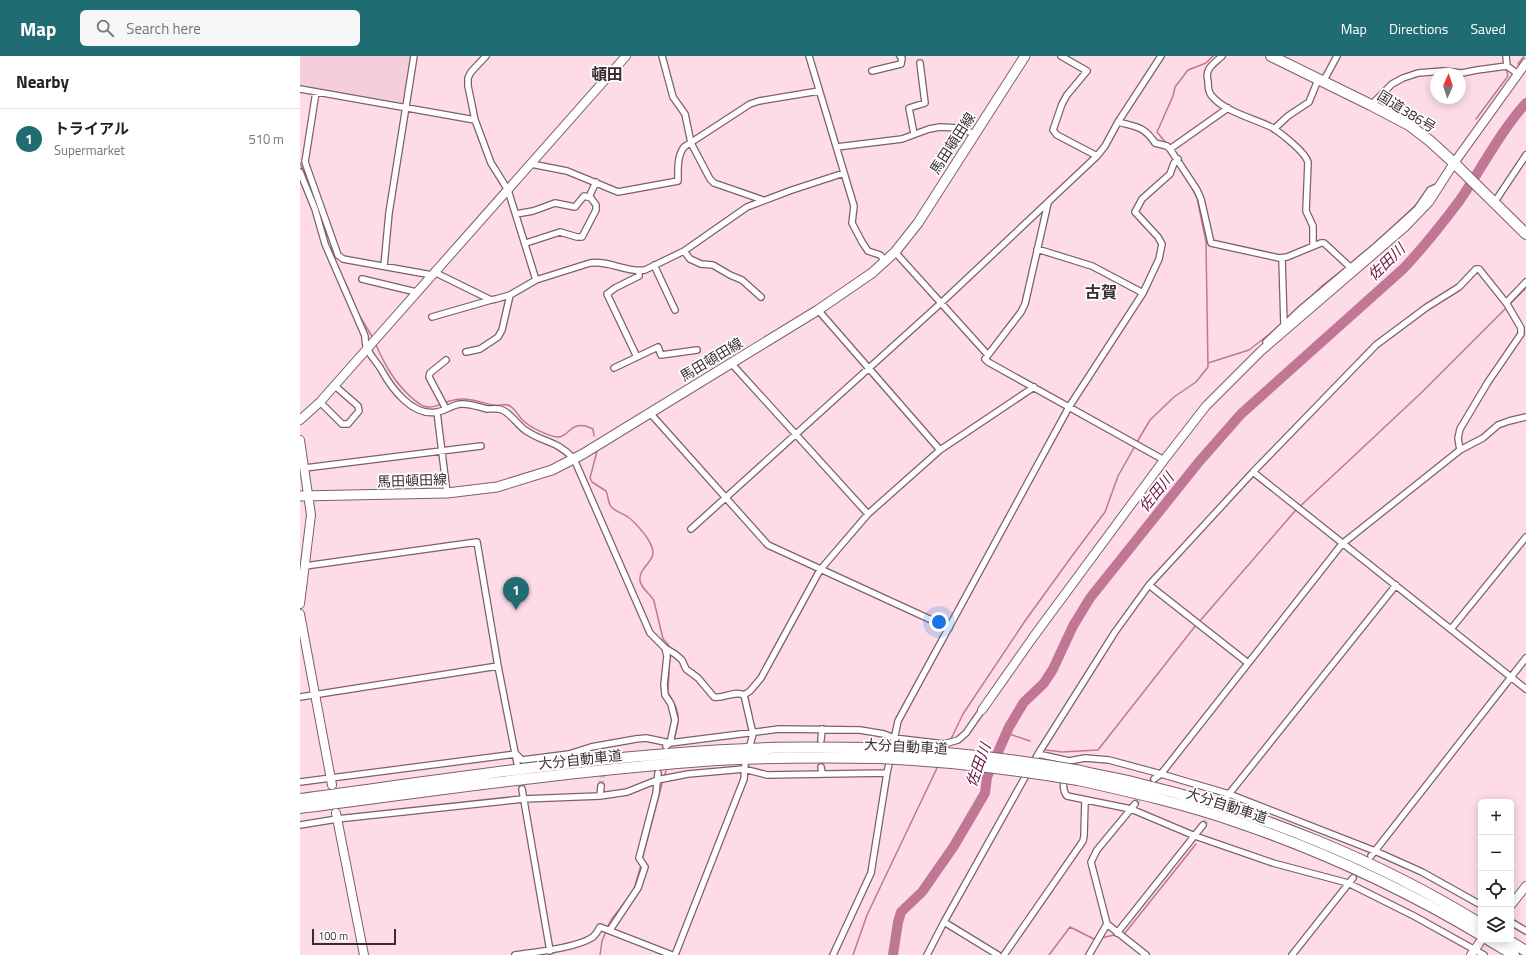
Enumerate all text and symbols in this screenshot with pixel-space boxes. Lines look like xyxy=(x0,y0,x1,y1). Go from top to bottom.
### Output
search box xyxy=(80,10,360,46)
text: Map xyxy=(20,14,56,43)
icon: search xyxy=(94,17,116,39)
text: Search here xyxy=(126,17,201,40)
text: Map xyxy=(1341,18,1367,39)
text: Directions xyxy=(1389,18,1448,39)
text: Saved xyxy=(1470,18,1506,39)
district label: 頓田 xyxy=(591,62,623,86)
north arrow xyxy=(1430,68,1466,104)
text: Nearby xyxy=(16,69,69,95)
street label: 国道386号 xyxy=(1374,85,1440,137)
street label: 馬田頓田線 xyxy=(924,108,980,178)
text: トライアル xyxy=(54,117,129,140)
text: 1 xyxy=(25,129,33,149)
text: 510 m xyxy=(248,129,284,149)
text: Supermarket xyxy=(54,140,125,160)
water label: 佐田川 xyxy=(1362,237,1412,286)
district label: 古賀 xyxy=(1085,280,1117,304)
street label: 馬田頓田線 xyxy=(676,332,746,386)
water label: 佐田川 xyxy=(1133,466,1180,517)
street label: 馬田頓田線 xyxy=(377,468,447,492)
pin: 1 xyxy=(503,577,529,610)
your location xyxy=(929,612,949,632)
street label: 大分自動車道 xyxy=(864,733,948,759)
water label: 佐田川 xyxy=(959,738,997,790)
street label: 大分自動車道 xyxy=(537,744,623,774)
street label: 大分自動車道 xyxy=(1184,782,1270,828)
map controls xyxy=(1478,799,1514,943)
button: + xyxy=(1478,799,1514,835)
button: − xyxy=(1478,835,1514,871)
button: locate xyxy=(1478,871,1514,907)
button: layers xyxy=(1478,907,1514,943)
scale bar xyxy=(312,927,396,946)
text: 100 m xyxy=(318,928,348,944)

